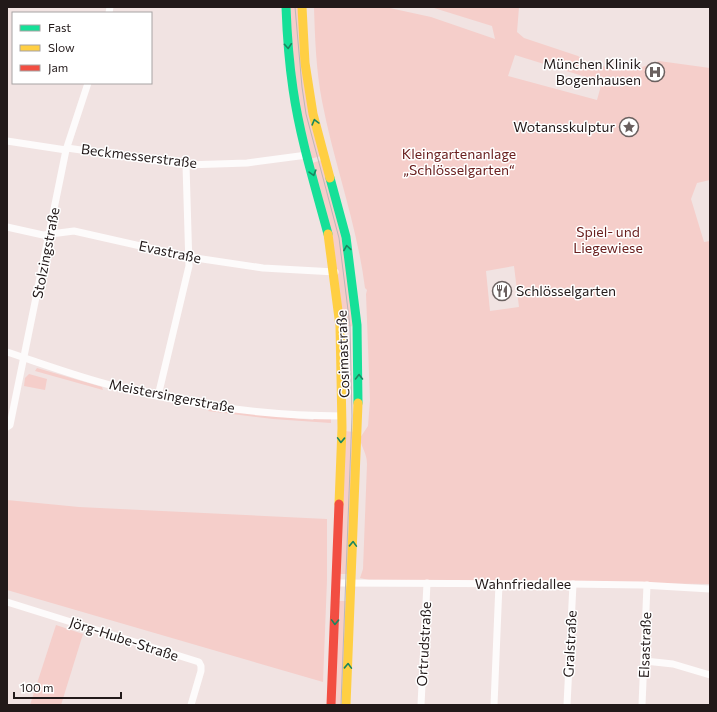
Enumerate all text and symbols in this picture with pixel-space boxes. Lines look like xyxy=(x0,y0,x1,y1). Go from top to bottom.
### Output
legend xyxy=(12,12,152,84)
text: Fast xyxy=(48,20,71,34)
text: Slow xyxy=(48,40,75,54)
one-way arrow xyxy=(283,43,292,49)
place label: München Klinik Bogenhausen xyxy=(543,55,641,88)
text: Jam xyxy=(48,60,68,75)
hospital icon: München Klinik Bogenhausen xyxy=(644,61,666,83)
place icon: Wotansskulptur xyxy=(618,116,640,138)
place label: Wotansskulptur xyxy=(513,118,615,135)
one-way arrow xyxy=(311,119,320,126)
street label: Beckmesserstraße xyxy=(80,140,198,171)
park label: Kleingartenanlage „Schlösselgarten“ xyxy=(402,145,516,178)
one-way arrow xyxy=(308,170,317,177)
street label: Stolzingstraße xyxy=(28,206,63,300)
park label: Spiel- und Liegewiese xyxy=(573,223,643,256)
street label: Evastraße xyxy=(137,237,203,266)
one-way arrow xyxy=(344,245,352,251)
restaurant icon: Schlösselgarten xyxy=(491,280,513,302)
place label: Schlösselgarten xyxy=(516,282,616,299)
street label: Cosimastraße xyxy=(332,310,353,398)
one-way arrow xyxy=(355,374,363,380)
street label: Meistersingerstraße xyxy=(108,375,237,416)
one-way arrow xyxy=(337,437,346,443)
one-way arrow xyxy=(349,541,357,547)
street label: Wahnfriedallee xyxy=(475,575,571,592)
street label: Ortrudstraße xyxy=(413,601,434,687)
street label: Gralstraße xyxy=(559,610,580,678)
street label: Elsastraße xyxy=(635,612,654,678)
street label: Jörg-Hube-Straße xyxy=(68,613,181,664)
one-way arrow xyxy=(330,619,339,625)
one-way arrow xyxy=(344,663,352,669)
scale bar xyxy=(14,674,121,700)
text: 100 m xyxy=(20,680,54,694)

